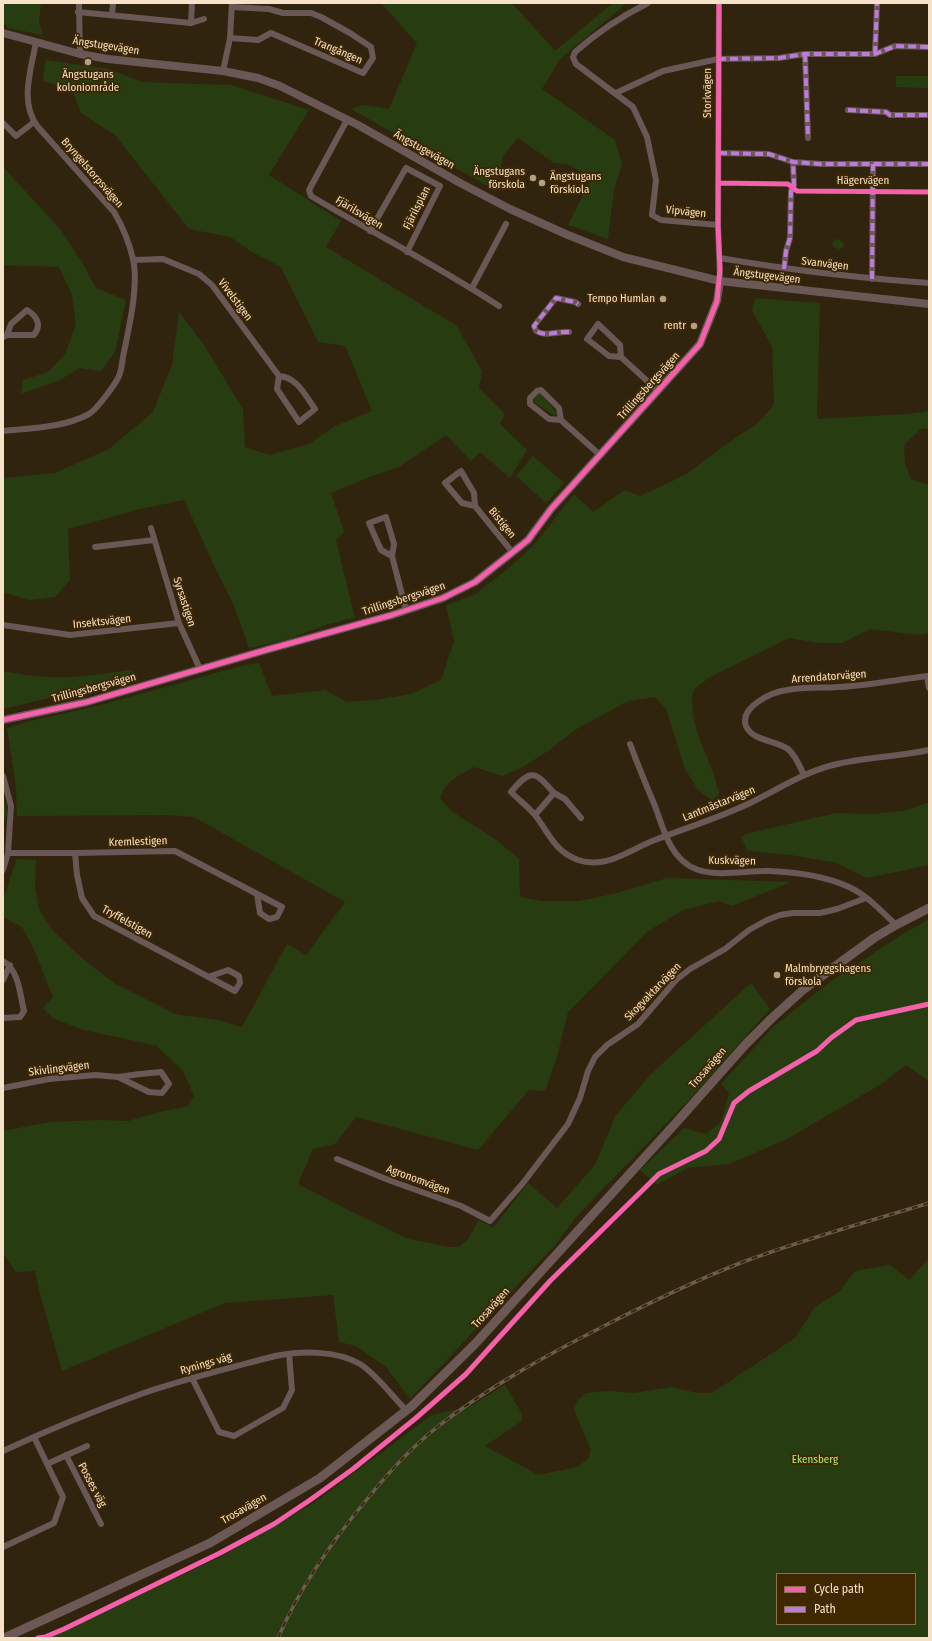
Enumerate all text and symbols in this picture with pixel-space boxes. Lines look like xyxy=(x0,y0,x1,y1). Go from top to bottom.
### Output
street label: Ängstugevägen xyxy=(72,34,140,58)
street label: Trangången xyxy=(312,35,364,67)
marker: Ängstugans koloniområde xyxy=(83,57,93,67)
place label: Ängstugans koloniområde xyxy=(57,68,119,94)
street label: Storkvägen xyxy=(701,68,715,118)
street label: Ängstugevägen xyxy=(391,128,457,172)
street label: Bryngelstorpsvägen xyxy=(58,135,126,211)
place label: Ängstugans förskola xyxy=(473,165,525,191)
place label: Ängstugans förskiola xyxy=(550,170,602,196)
marker: Ängstugans förskola xyxy=(528,173,538,183)
street label: Hägervägen xyxy=(837,174,889,188)
marker: Ängstugans förskiola xyxy=(537,178,547,188)
street label: Fjärilsplan xyxy=(401,184,433,232)
street label: Fjärilsvägen xyxy=(333,194,385,232)
street label: Vipvägen xyxy=(665,203,707,221)
street label: Svanvägen xyxy=(801,255,849,273)
street label: Ängstugevägen xyxy=(733,265,801,287)
street label: Vivelstigen xyxy=(215,277,255,323)
place label: Tempo Humlan xyxy=(587,292,655,306)
marker: Tempo Humlan xyxy=(658,294,668,304)
place label: rentr xyxy=(664,319,686,333)
marker: rentr xyxy=(689,321,699,331)
street label: Trillingsbergsvägen xyxy=(615,349,683,423)
street label: Bistigen xyxy=(486,505,518,541)
street label: Syrsastigen xyxy=(170,576,198,628)
street label: Trillingsbergsvägen xyxy=(361,579,447,619)
street label: Insektsvägen xyxy=(72,612,132,632)
street label: Arrendatorvägen xyxy=(791,668,867,686)
street label: Trillingsbergsvägen xyxy=(51,670,137,706)
street label: Lantmästarvägen xyxy=(681,783,757,825)
street label: Kremlestigen xyxy=(108,834,168,850)
street label: Kuskvägen xyxy=(708,854,756,868)
street label: Tryffelstigen xyxy=(99,903,155,941)
street label: Skogvaktarvägen xyxy=(622,960,684,1024)
place label: Malmbryggshagens förskola xyxy=(785,962,871,988)
marker: Malmbryggshagens förskola xyxy=(772,970,782,980)
street label: Trosavägen xyxy=(687,1045,729,1091)
street label: Skivlingvägen xyxy=(28,1059,90,1079)
street label: Agronomvägen xyxy=(385,1162,451,1198)
street label: Trosavägen xyxy=(469,1285,513,1331)
street label: Rynings väg xyxy=(179,1350,233,1378)
park label: Ekensberg xyxy=(792,1453,838,1467)
street label: Posses väg xyxy=(75,1461,109,1509)
street label: Trosavägen xyxy=(219,1491,269,1527)
legend xyxy=(776,1573,916,1625)
text: Cycle path xyxy=(814,1582,864,1596)
text: Path xyxy=(814,1602,836,1616)

